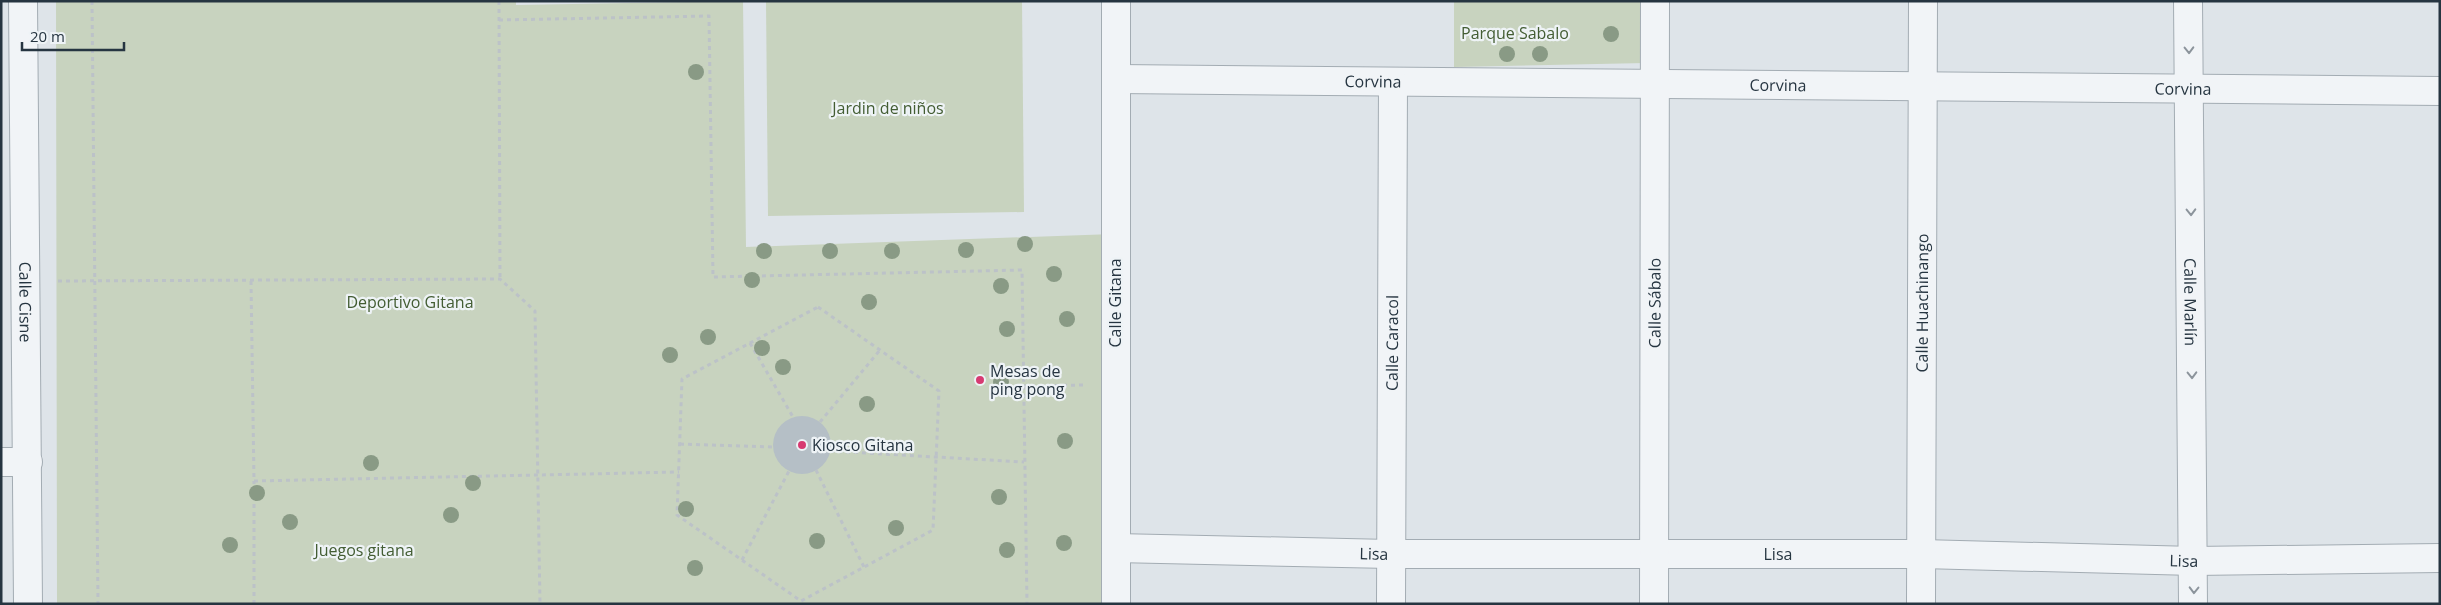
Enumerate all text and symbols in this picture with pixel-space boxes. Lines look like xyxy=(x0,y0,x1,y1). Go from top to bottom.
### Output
scale bar xyxy=(22,20,125,52)
park label: Parque Sabalo xyxy=(1461,22,1569,44)
text: 20 m xyxy=(30,26,65,46)
one-way arrow xyxy=(2184,46,2194,54)
street label: Corvina xyxy=(1344,70,1402,93)
street label: Corvina xyxy=(1749,74,1807,96)
street label: Corvina xyxy=(2154,77,2212,100)
park label: Jardin de niños xyxy=(830,97,944,119)
one-way arrow xyxy=(2185,209,2196,217)
street label: Calle Huachinango xyxy=(1911,233,1933,373)
street label: Calle Gitana xyxy=(1104,258,1126,348)
street label: Calle Sábalo xyxy=(1643,258,1666,348)
street label: Calle Marlín xyxy=(2179,258,2202,346)
street label: Calle Cisne xyxy=(14,262,37,342)
park label: Deportivo Gitana xyxy=(346,291,474,313)
street label: Calle Caracol xyxy=(1381,295,1403,391)
place label: Mesas de ping pong xyxy=(990,360,1065,400)
one-way arrow xyxy=(2187,372,2197,379)
marker: Mesas de ping pong xyxy=(974,374,986,386)
place label: Kiosco Gitana xyxy=(812,434,914,456)
marker: Kiosco Gitana xyxy=(796,439,808,451)
park label: Juegos gitana xyxy=(312,539,414,561)
street label: Lisa xyxy=(1359,542,1389,565)
street label: Lisa xyxy=(1763,543,1792,565)
street label: Lisa xyxy=(2169,549,2199,572)
one-way arrow xyxy=(2188,586,2199,594)

